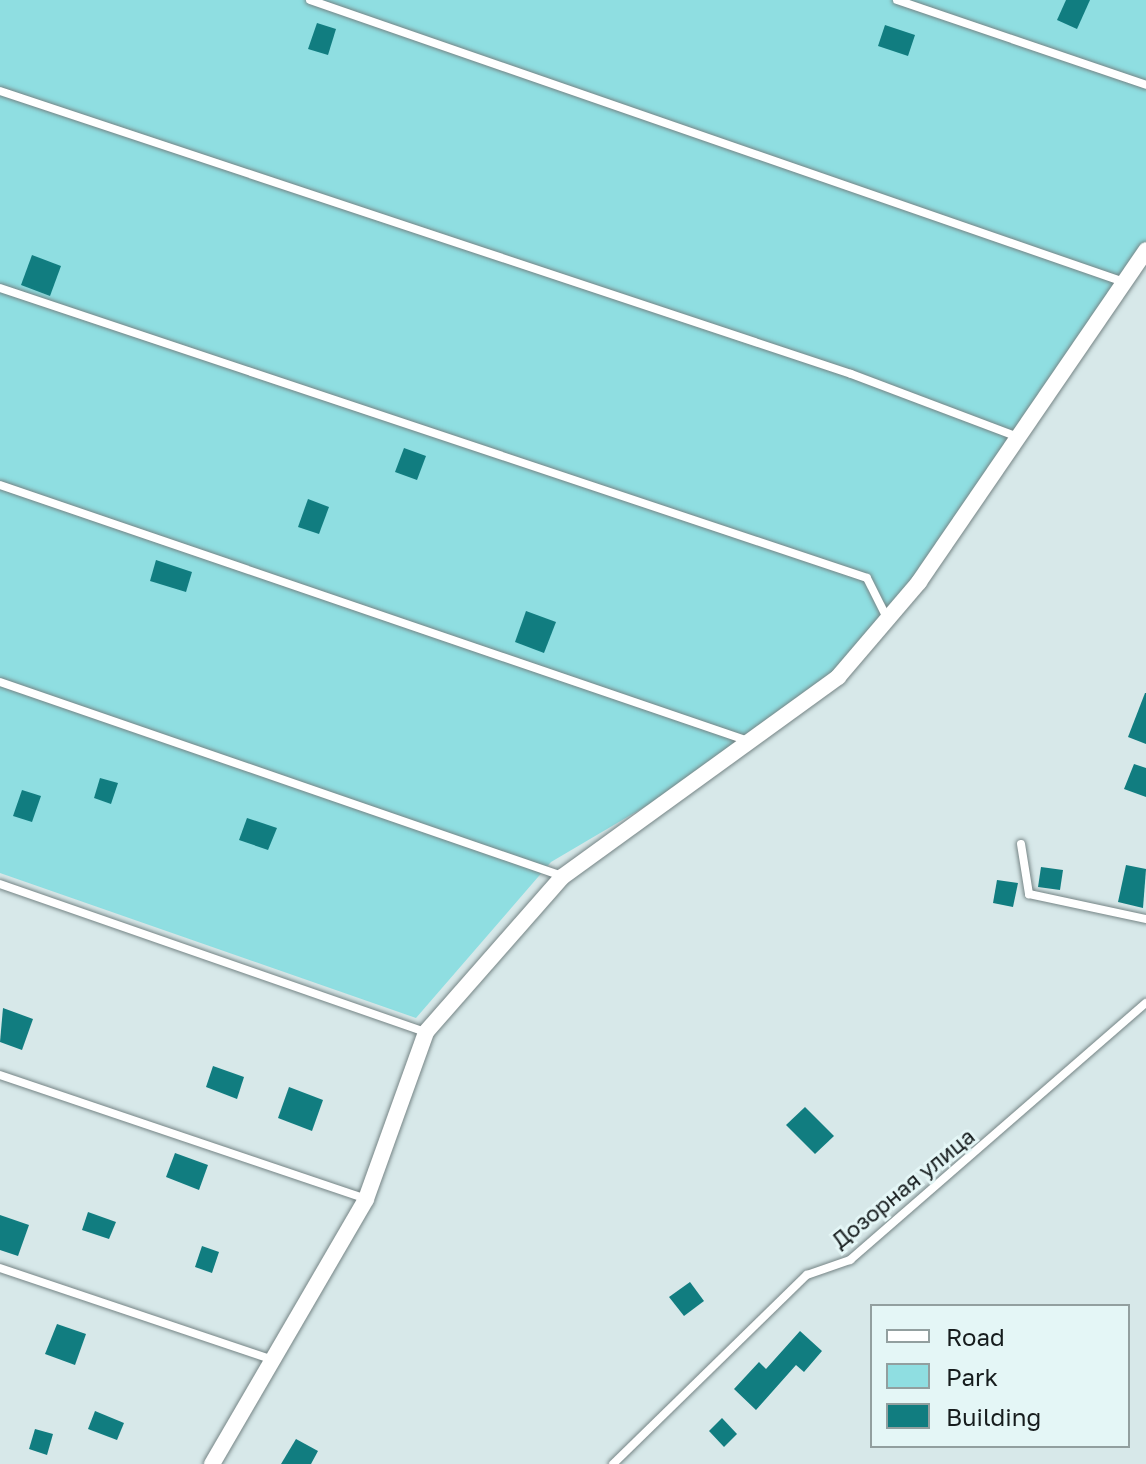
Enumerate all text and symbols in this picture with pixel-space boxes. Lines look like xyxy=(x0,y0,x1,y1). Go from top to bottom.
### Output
street label: Дозорная улица xyxy=(826,1122,980,1254)
legend xyxy=(870,1304,1130,1448)
text: Road xyxy=(946,1322,1005,1351)
text: Park xyxy=(946,1362,998,1391)
text: Building xyxy=(946,1402,1041,1431)

